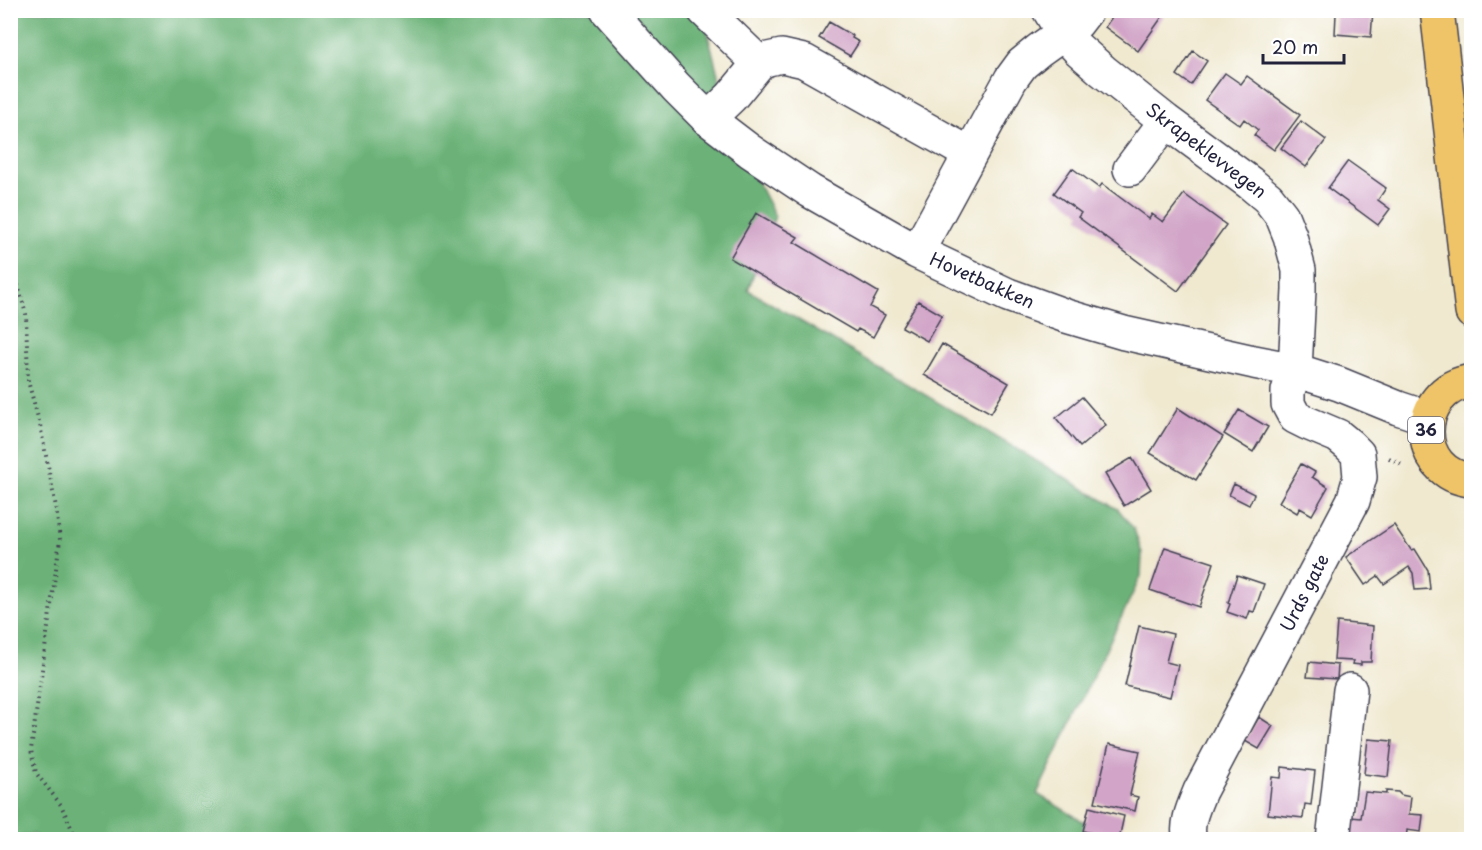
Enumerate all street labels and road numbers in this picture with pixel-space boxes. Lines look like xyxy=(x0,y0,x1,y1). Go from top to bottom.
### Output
street label: Skrapeklevvegen xyxy=(1141,95,1273,204)
street label: Hovetbakken xyxy=(926,244,1039,315)
road number: 36 xyxy=(1408,417,1444,443)
street label: Urds gate xyxy=(1272,549,1335,636)

